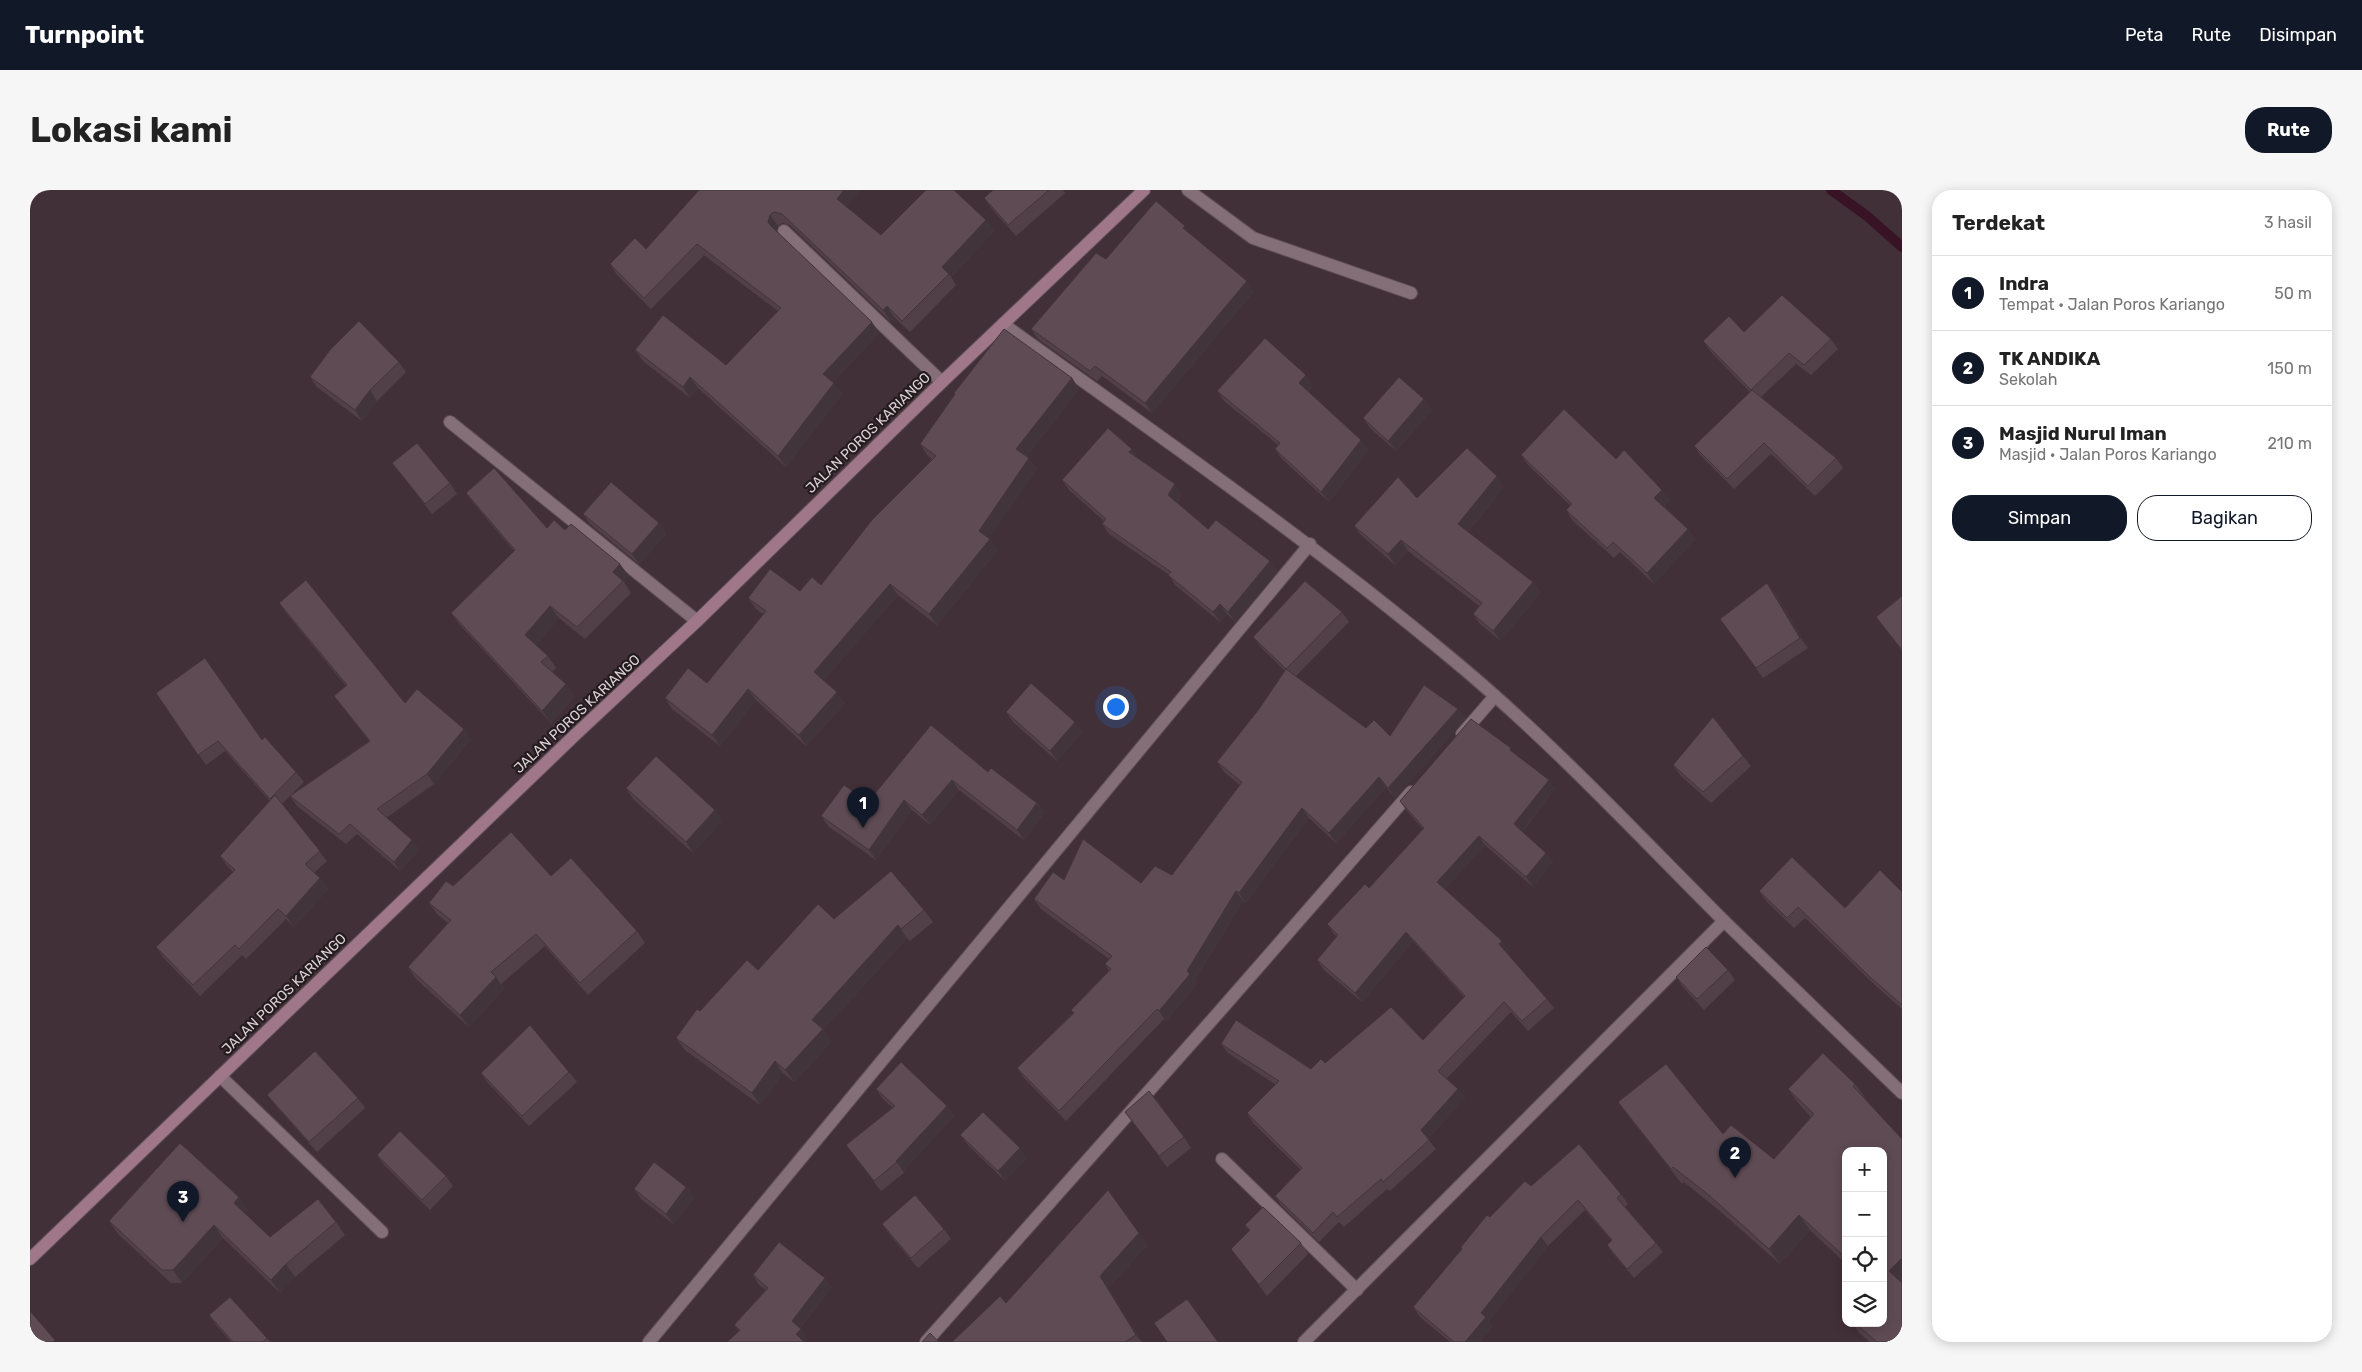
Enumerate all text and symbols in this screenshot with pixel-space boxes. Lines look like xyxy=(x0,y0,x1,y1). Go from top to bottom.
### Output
text: Turnpoint xyxy=(25,21,144,49)
text: Peta xyxy=(2125,24,2163,46)
text: Rute xyxy=(2191,24,2231,46)
text: Disimpan xyxy=(2259,24,2337,46)
button: Rute xyxy=(2245,107,2332,153)
text: Lokasi kami xyxy=(30,109,233,151)
text: Terdekat xyxy=(1952,210,2045,235)
text: 3 hasil xyxy=(2264,213,2312,232)
text: Indra xyxy=(1999,272,2049,295)
text: 1 xyxy=(1964,284,1972,303)
text: 50 m xyxy=(2274,284,2312,303)
text: Tempat · Jalan Poros Kariango xyxy=(1999,295,2225,314)
text: TK ANDIKA xyxy=(1999,347,2100,370)
text: 2 xyxy=(1963,359,1973,378)
text: 150 m xyxy=(2267,359,2312,378)
street label: JALAN POROS KARIANGO xyxy=(802,369,934,497)
text: Sekolah xyxy=(1999,370,2057,389)
text: Masjid Nurul Iman xyxy=(1999,422,2167,445)
text: 3 xyxy=(1963,434,1973,453)
text: 210 m xyxy=(2267,434,2312,453)
text: Masjid · Jalan Poros Kariango xyxy=(1999,445,2217,464)
button: Simpan xyxy=(1952,495,2127,541)
button: Bagikan xyxy=(2137,495,2312,541)
street label: JALAN POROS KARIANGO xyxy=(510,651,644,777)
your location xyxy=(1103,694,1129,720)
pin: 1 xyxy=(847,787,879,828)
street label: JALAN POROS KARIANGO xyxy=(218,930,350,1058)
pin: 2 xyxy=(1719,1137,1751,1178)
map controls xyxy=(1842,1147,1887,1327)
button: + xyxy=(1842,1147,1887,1192)
pin: 3 xyxy=(167,1181,199,1222)
button: − xyxy=(1842,1192,1887,1237)
button: locate xyxy=(1842,1237,1887,1282)
button: layers xyxy=(1842,1282,1887,1327)

